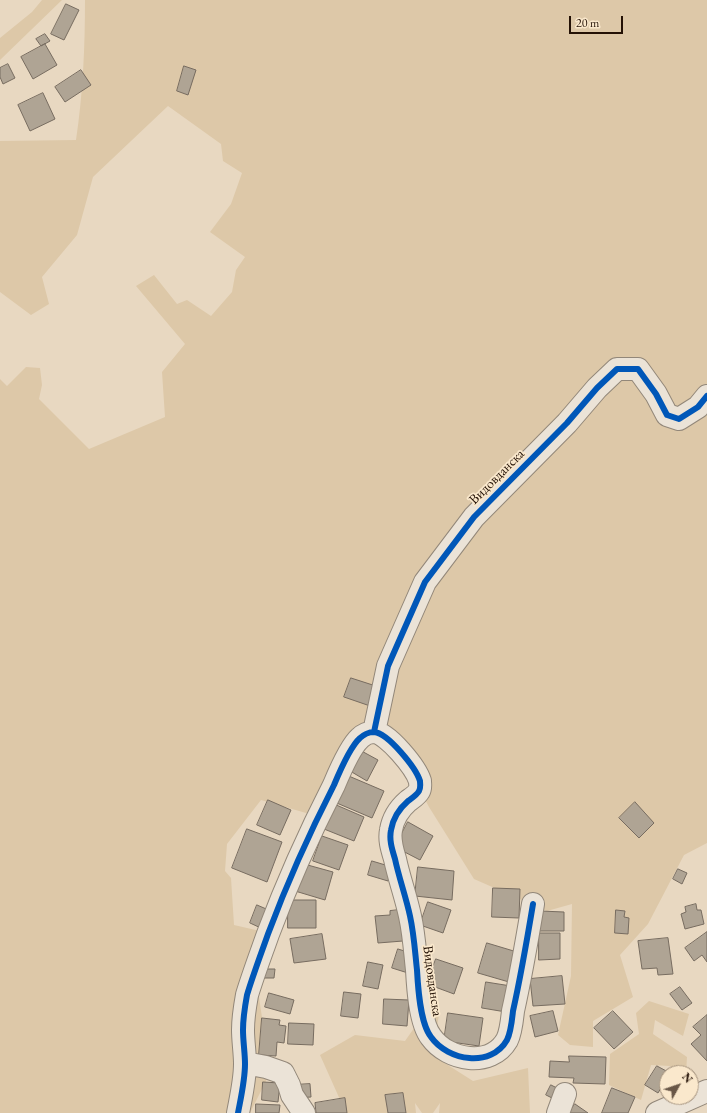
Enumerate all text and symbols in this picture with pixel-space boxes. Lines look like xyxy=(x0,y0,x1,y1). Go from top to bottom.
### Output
scale bar xyxy=(571,8,625,34)
text: 20 m xyxy=(576,15,599,31)
street label: Видовданска xyxy=(466,446,528,508)
street label: Видовданска xyxy=(419,944,445,1018)
north arrow xyxy=(659,1065,699,1105)
text: N xyxy=(679,1070,696,1086)

